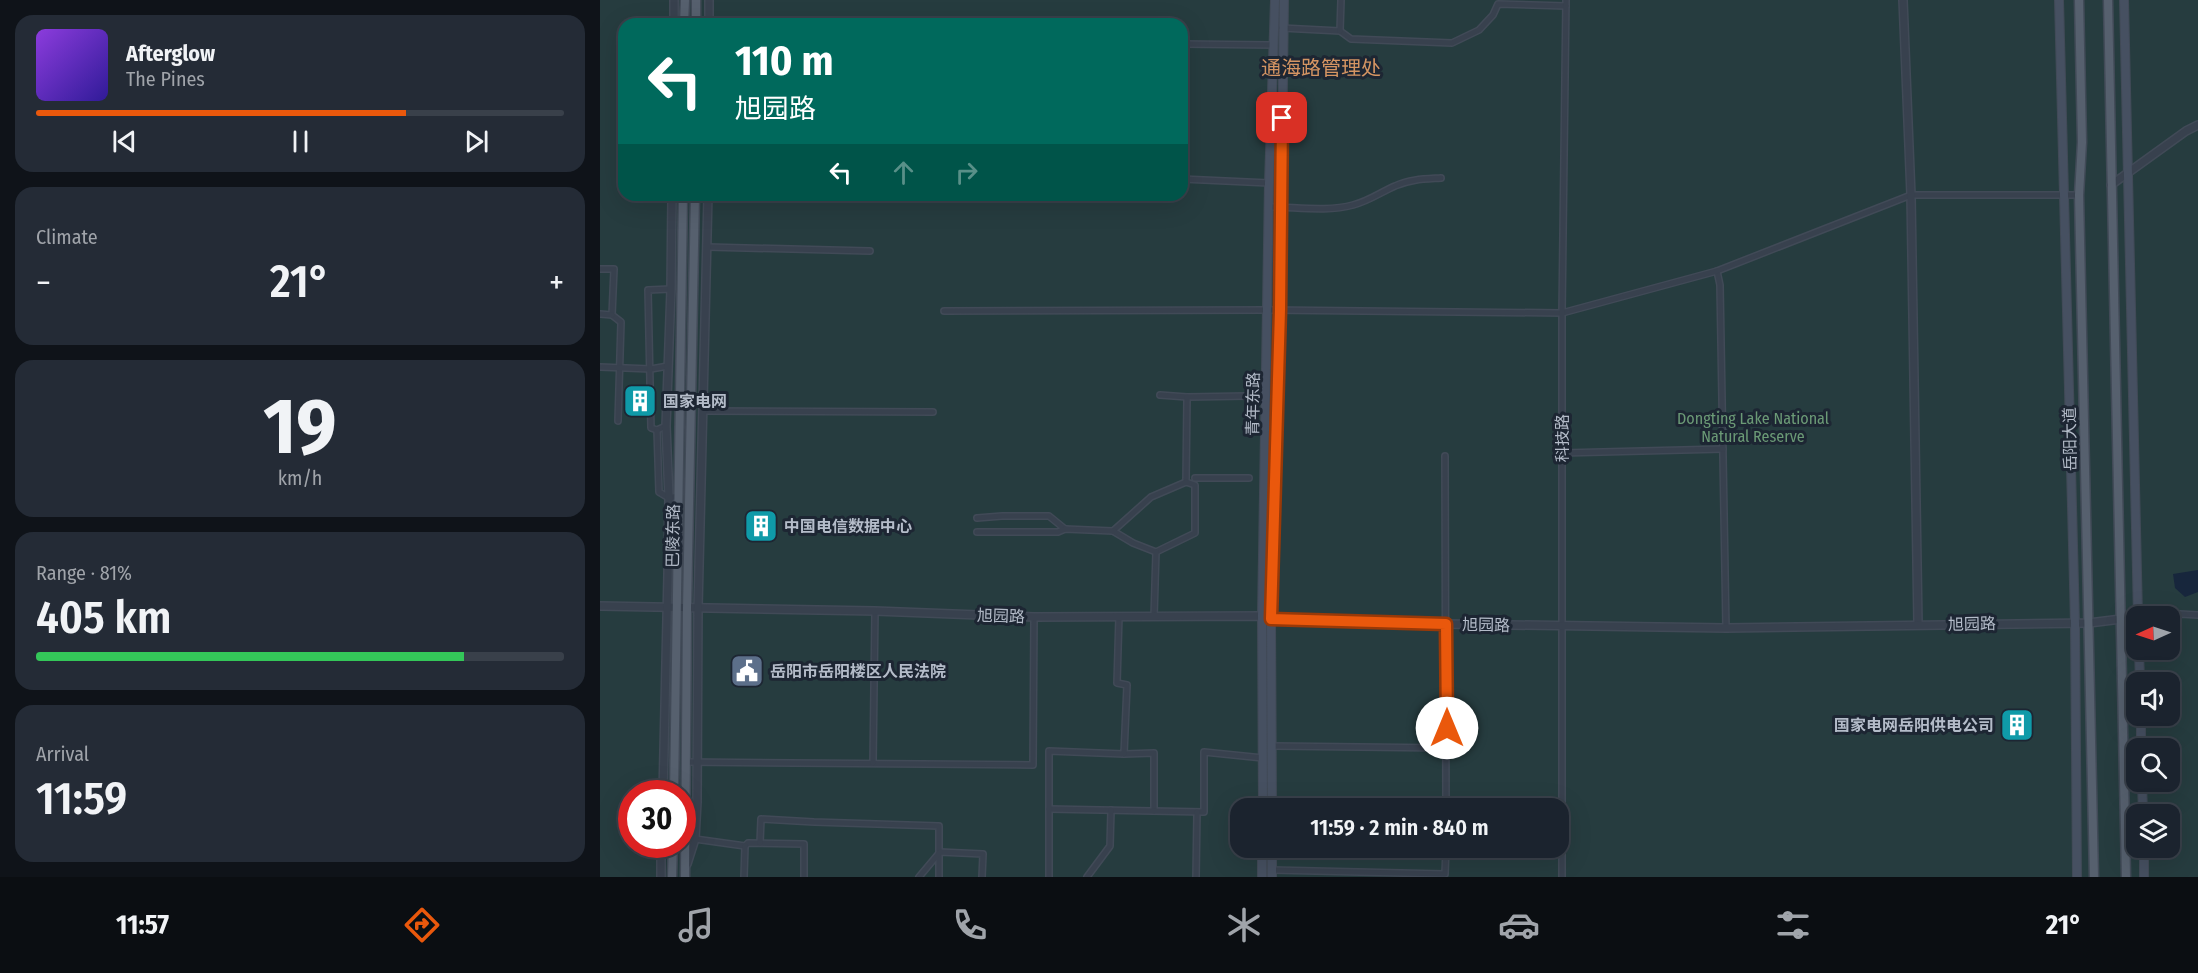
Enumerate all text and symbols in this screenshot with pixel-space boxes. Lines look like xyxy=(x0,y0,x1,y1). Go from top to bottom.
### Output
text: 110 m xyxy=(735,36,834,86)
text: Afterglow xyxy=(126,40,215,67)
icon: left xyxy=(636,42,714,120)
district label: 通海路管理处 xyxy=(1261,56,1381,80)
text: The Pines xyxy=(126,67,205,91)
pin xyxy=(1256,92,1307,143)
text: 旭园路 xyxy=(735,93,816,125)
icon: arrive xyxy=(1265,101,1298,134)
icon: previous xyxy=(108,125,141,158)
icon: pause xyxy=(284,125,317,158)
icon: next xyxy=(460,125,493,158)
icon: left xyxy=(824,156,857,189)
icon: ahead xyxy=(887,156,920,189)
icon: right xyxy=(950,156,983,189)
text: Climate xyxy=(36,225,98,249)
text: 21° xyxy=(270,255,330,309)
text: − xyxy=(36,263,51,303)
text: + xyxy=(549,263,564,303)
street label: 青年东路 xyxy=(1243,372,1263,436)
text: 19 xyxy=(263,380,337,474)
building icon: 国家电网 xyxy=(622,383,658,419)
place label: 国家电网 xyxy=(663,392,727,411)
street label: 岳阳大道 xyxy=(2060,407,2080,471)
park label: Dongting Lake National Natural Reserve xyxy=(1677,409,1829,446)
street label: 科技路 xyxy=(1553,414,1572,462)
text: km/h xyxy=(278,466,322,490)
street label: 巴陵东路 xyxy=(663,504,683,568)
building icon: 中国电信数据中心 xyxy=(743,508,779,544)
place label: 中国电信数据中心 xyxy=(784,517,912,536)
text: Range · 81% xyxy=(36,561,132,585)
text: 405 km xyxy=(36,591,171,645)
street label: 旭园路 xyxy=(977,606,1025,626)
north arrow xyxy=(2126,606,2180,660)
map controls xyxy=(2126,606,2180,858)
street label: 旭园路 xyxy=(1948,614,1996,634)
street label: 旭园路 xyxy=(1462,615,1510,635)
public building icon: 岳阳市岳阳楼区人民法院 xyxy=(729,653,765,689)
place label: 岳阳市岳阳楼区人民法院 xyxy=(770,662,946,681)
button: sound xyxy=(2126,672,2180,726)
position arrow xyxy=(1415,696,1479,760)
building icon: 国家电网岳阳供电公司 xyxy=(1999,707,2035,743)
place label: 国家电网岳阳供电公司 xyxy=(1834,716,1994,735)
button: search xyxy=(2126,738,2180,792)
text: Arrival xyxy=(36,742,89,766)
text: 11:59 xyxy=(36,772,127,826)
speed limit sign: 30 xyxy=(618,780,696,858)
button: layers xyxy=(2126,804,2180,858)
text: 11:59 · 2 min · 840 m xyxy=(1310,814,1489,841)
icon: directions xyxy=(401,904,443,946)
icon: music xyxy=(675,904,717,946)
icon: phone xyxy=(949,904,991,946)
icon: climate xyxy=(1223,904,1265,946)
icon: car xyxy=(1498,904,1540,946)
icon: filters xyxy=(1772,904,1814,946)
text: 11:57 xyxy=(116,909,169,941)
text: 21° xyxy=(2046,909,2082,941)

